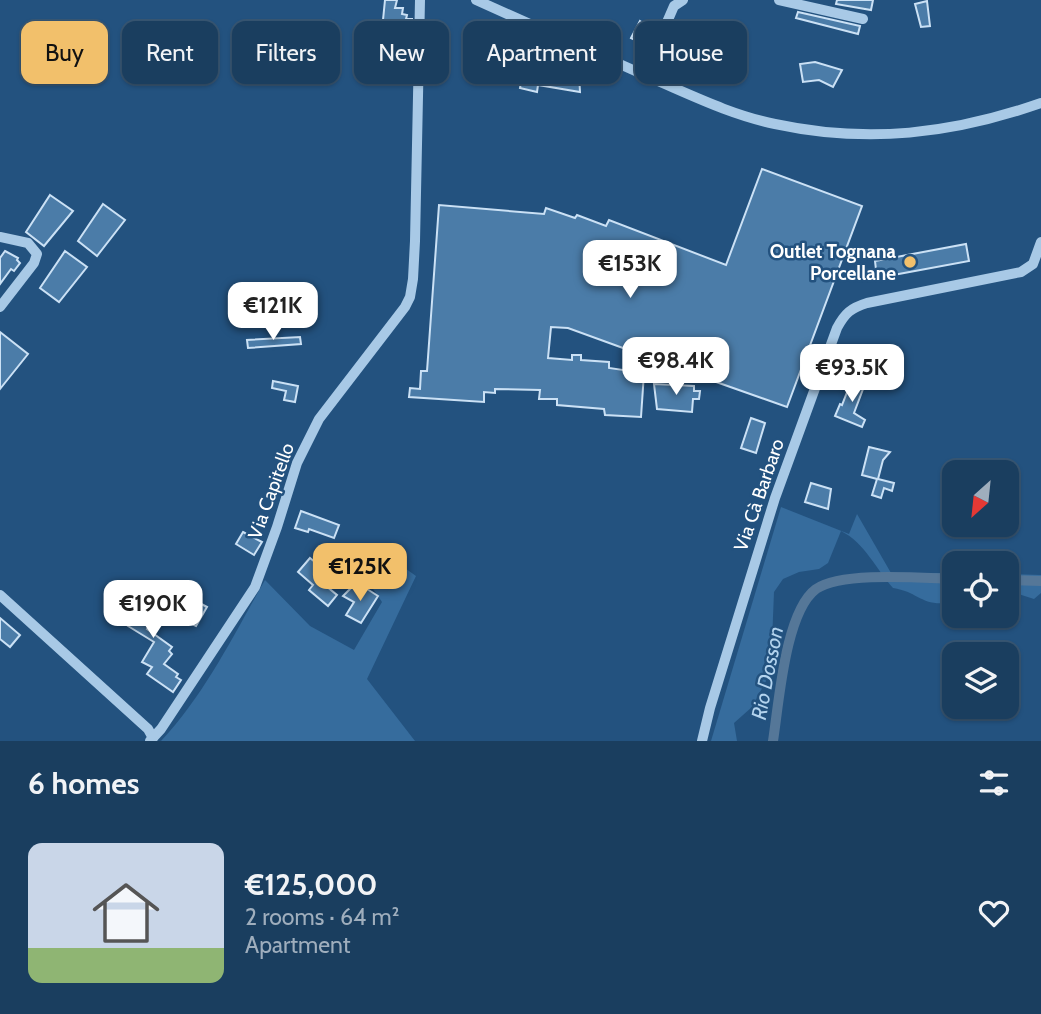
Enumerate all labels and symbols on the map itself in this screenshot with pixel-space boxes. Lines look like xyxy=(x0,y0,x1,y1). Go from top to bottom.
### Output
pin: €153K xyxy=(581,240,679,300)
place label: Outlet Tognana Porcellane xyxy=(770,240,897,285)
marker: Outlet Tognana Porcellane xyxy=(902,254,918,270)
pin: €121K xyxy=(224,282,322,342)
pin: €98.4K xyxy=(619,338,733,397)
pin: €93.5K xyxy=(795,344,909,404)
street label: Via Cà Barbaro xyxy=(729,436,789,554)
street label: Via Capitello xyxy=(243,440,299,542)
north arrow xyxy=(942,460,1018,537)
pin: €125K xyxy=(311,544,409,603)
pin: €190K xyxy=(104,580,202,640)
water label: Rio Dosson xyxy=(746,624,788,722)

